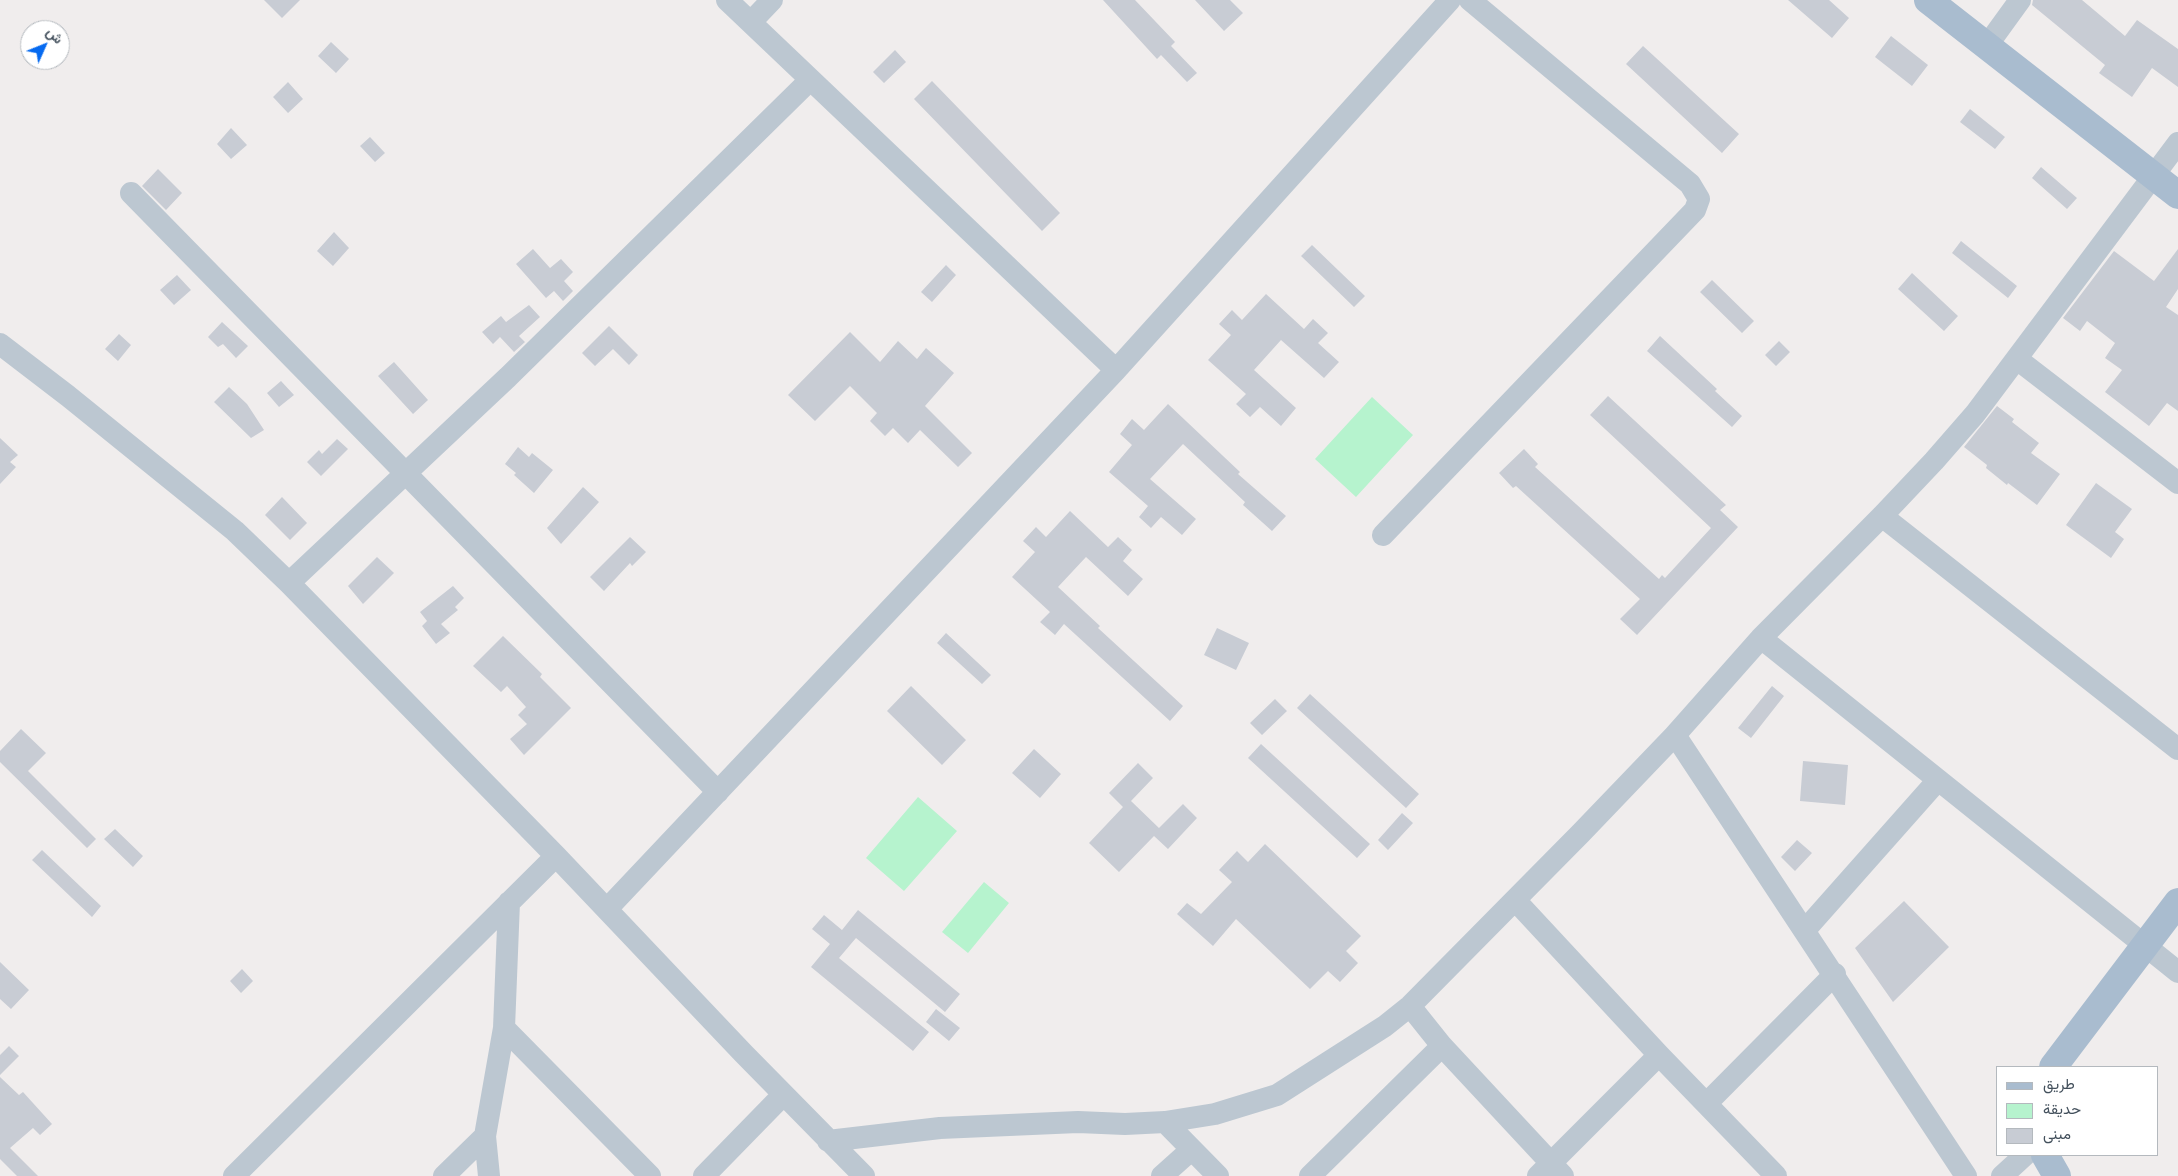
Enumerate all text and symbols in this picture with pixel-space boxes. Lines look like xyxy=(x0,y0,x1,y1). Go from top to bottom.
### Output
north arrow xyxy=(20,20,70,70)
text: ش xyxy=(43,23,67,47)
legend xyxy=(1996,1066,2158,1156)
text: طريق xyxy=(2043,1074,2075,1093)
text: حديقة xyxy=(2043,1099,2081,1118)
text: مبنى xyxy=(2043,1124,2071,1143)

